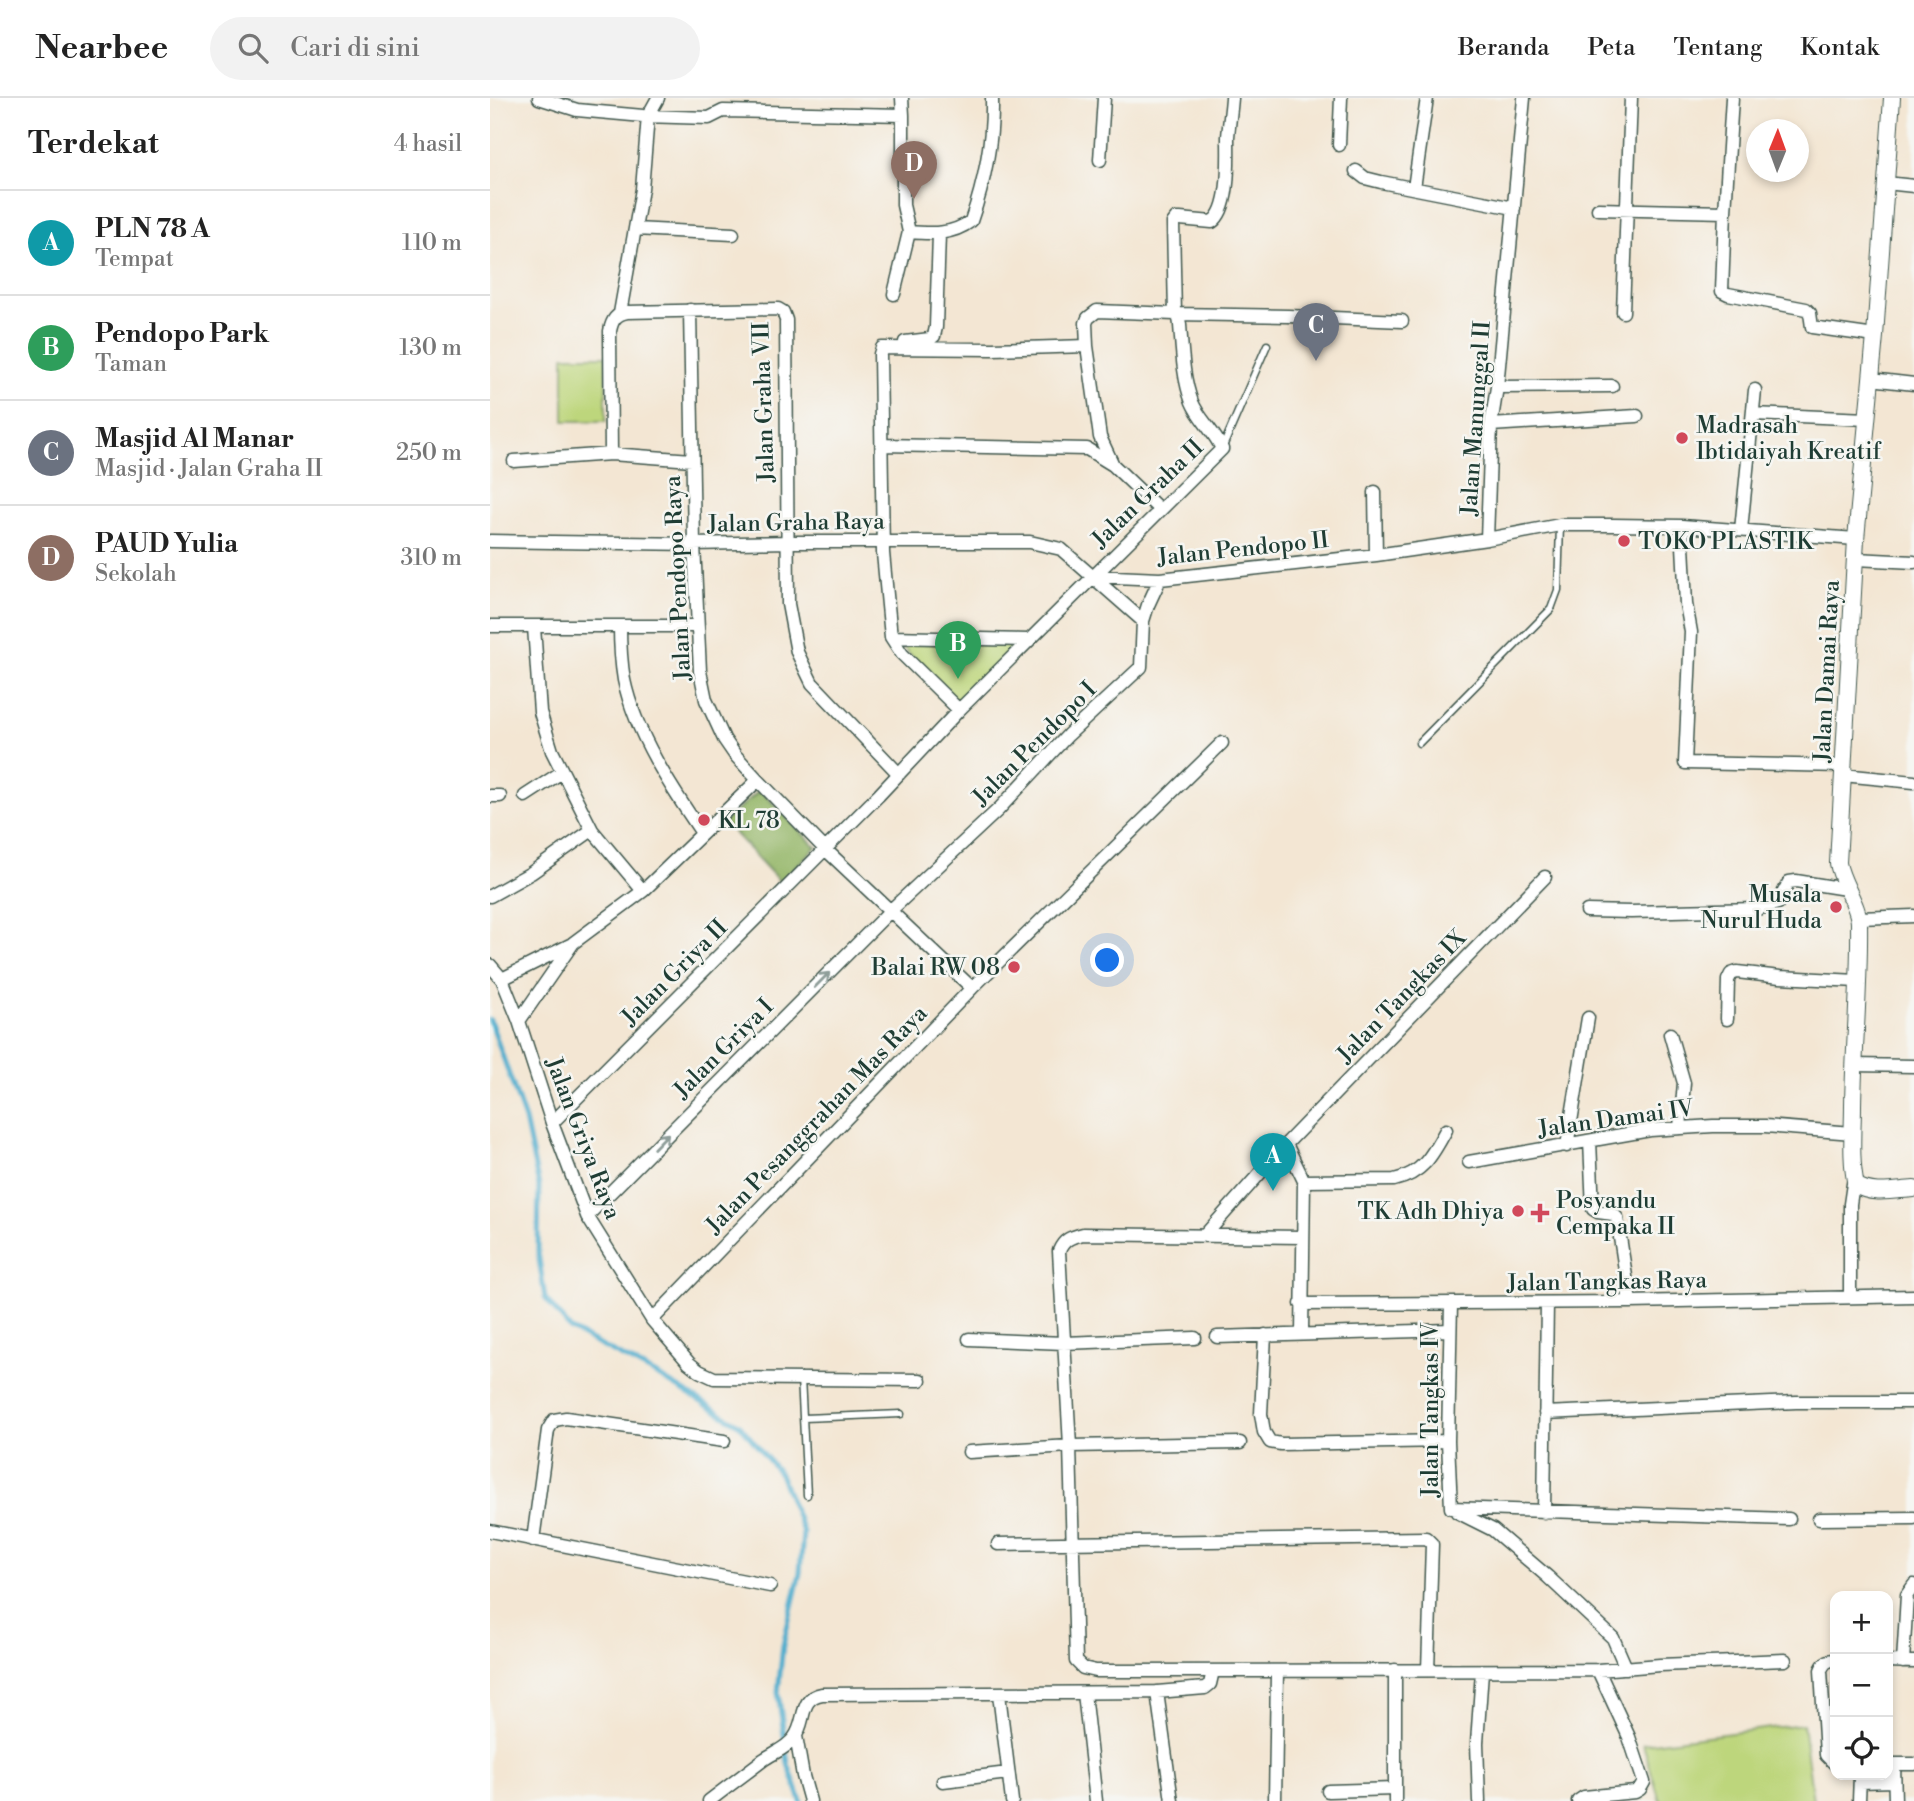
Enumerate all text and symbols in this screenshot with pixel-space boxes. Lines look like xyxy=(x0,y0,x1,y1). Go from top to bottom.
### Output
search box xyxy=(210,17,700,80)
text: Nearbee xyxy=(35,28,168,69)
icon: search xyxy=(234,29,272,67)
text: Cari di sini xyxy=(290,32,420,64)
text: Beranda xyxy=(1458,33,1549,63)
text: Peta xyxy=(1587,33,1635,63)
text: Tentang xyxy=(1673,33,1762,63)
text: Kontak xyxy=(1800,33,1879,63)
north arrow xyxy=(1746,119,1809,182)
text: Terdekat xyxy=(28,125,159,163)
text: 4 hasil xyxy=(394,130,462,158)
pin: D xyxy=(891,141,937,199)
text: PLN 78 A xyxy=(95,213,210,245)
text: A xyxy=(43,229,59,257)
text: 110 m xyxy=(402,229,462,257)
text: Tempat xyxy=(95,245,174,273)
pin: C xyxy=(1293,303,1339,361)
text: Pendopo Park xyxy=(95,318,269,350)
street label: Jalan Manunggal II xyxy=(1455,319,1497,517)
street label: Jalan Graha VII xyxy=(747,321,781,484)
text: B xyxy=(42,334,60,362)
text: 130 m xyxy=(399,334,462,362)
text: Taman xyxy=(95,350,167,378)
place label: Madrasah Ibtidaiyah Kreatif xyxy=(1696,412,1883,466)
text: Masjid Al Manar xyxy=(95,423,294,455)
marker: Madrasah Ibtidaiyah Kreatif xyxy=(1674,430,1690,446)
street label: Jalan Graha II xyxy=(1085,433,1209,555)
text: C xyxy=(43,439,59,467)
text: 250 m xyxy=(396,439,462,467)
text: Masjid · Jalan Graha II xyxy=(95,455,323,483)
street label: Jalan Pendopo Raya xyxy=(659,474,697,682)
street label: Jalan Graha Raya xyxy=(706,507,885,539)
street label: Jalan Pendopo II xyxy=(1155,526,1330,572)
text: PAUD Yulia xyxy=(95,528,238,560)
place label: TOKO PLASTIK xyxy=(1638,528,1815,556)
marker: TOKO PLASTIK xyxy=(1616,533,1632,549)
text: D xyxy=(42,544,60,572)
text: 310 m xyxy=(401,544,462,572)
text: Sekolah xyxy=(95,560,177,588)
street label: Jalan Damai Raya xyxy=(1808,579,1846,764)
pin: B xyxy=(935,621,981,679)
street label: Jalan Pendopo I xyxy=(966,676,1103,812)
place label: KL 78 xyxy=(718,807,780,835)
marker: KL 78 xyxy=(696,812,712,828)
place label: Musala Nurul Huda xyxy=(1701,881,1822,935)
marker: Musala Nurul Huda xyxy=(1828,899,1844,915)
street label: Jalan Griya II xyxy=(615,914,734,1032)
street label: Jalan Tangkas IX xyxy=(1331,923,1473,1070)
your location xyxy=(1090,943,1124,977)
place label: Balai RW 08 xyxy=(870,954,1000,982)
marker: Balai RW 08 xyxy=(1006,959,1022,975)
one-way arrow xyxy=(813,971,830,988)
street label: Jalan Griya I xyxy=(667,993,780,1105)
street label: Jalan Pesanggrahan Mas Raya xyxy=(699,999,934,1240)
street label: Jalan Griya Raya xyxy=(539,1052,627,1224)
street label: Jalan Damai IV xyxy=(1535,1094,1696,1144)
one-way arrow xyxy=(652,1133,669,1150)
pin: A xyxy=(1250,1133,1296,1191)
place label: Posyandu Cempaka II xyxy=(1556,1187,1675,1241)
place label: TK Adh Dhiya xyxy=(1357,1198,1504,1226)
marker: TK Adh Dhiya xyxy=(1510,1203,1526,1219)
marker: Posyandu Cempaka II xyxy=(1530,1203,1550,1223)
street label: Jalan Tangkas Raya xyxy=(1506,1266,1708,1298)
street label: Jalan Tangkas IV xyxy=(1417,1322,1445,1498)
map controls xyxy=(1830,1591,1893,1780)
button: + xyxy=(1830,1591,1893,1654)
button: − xyxy=(1830,1654,1893,1717)
button: locate xyxy=(1830,1717,1893,1780)

